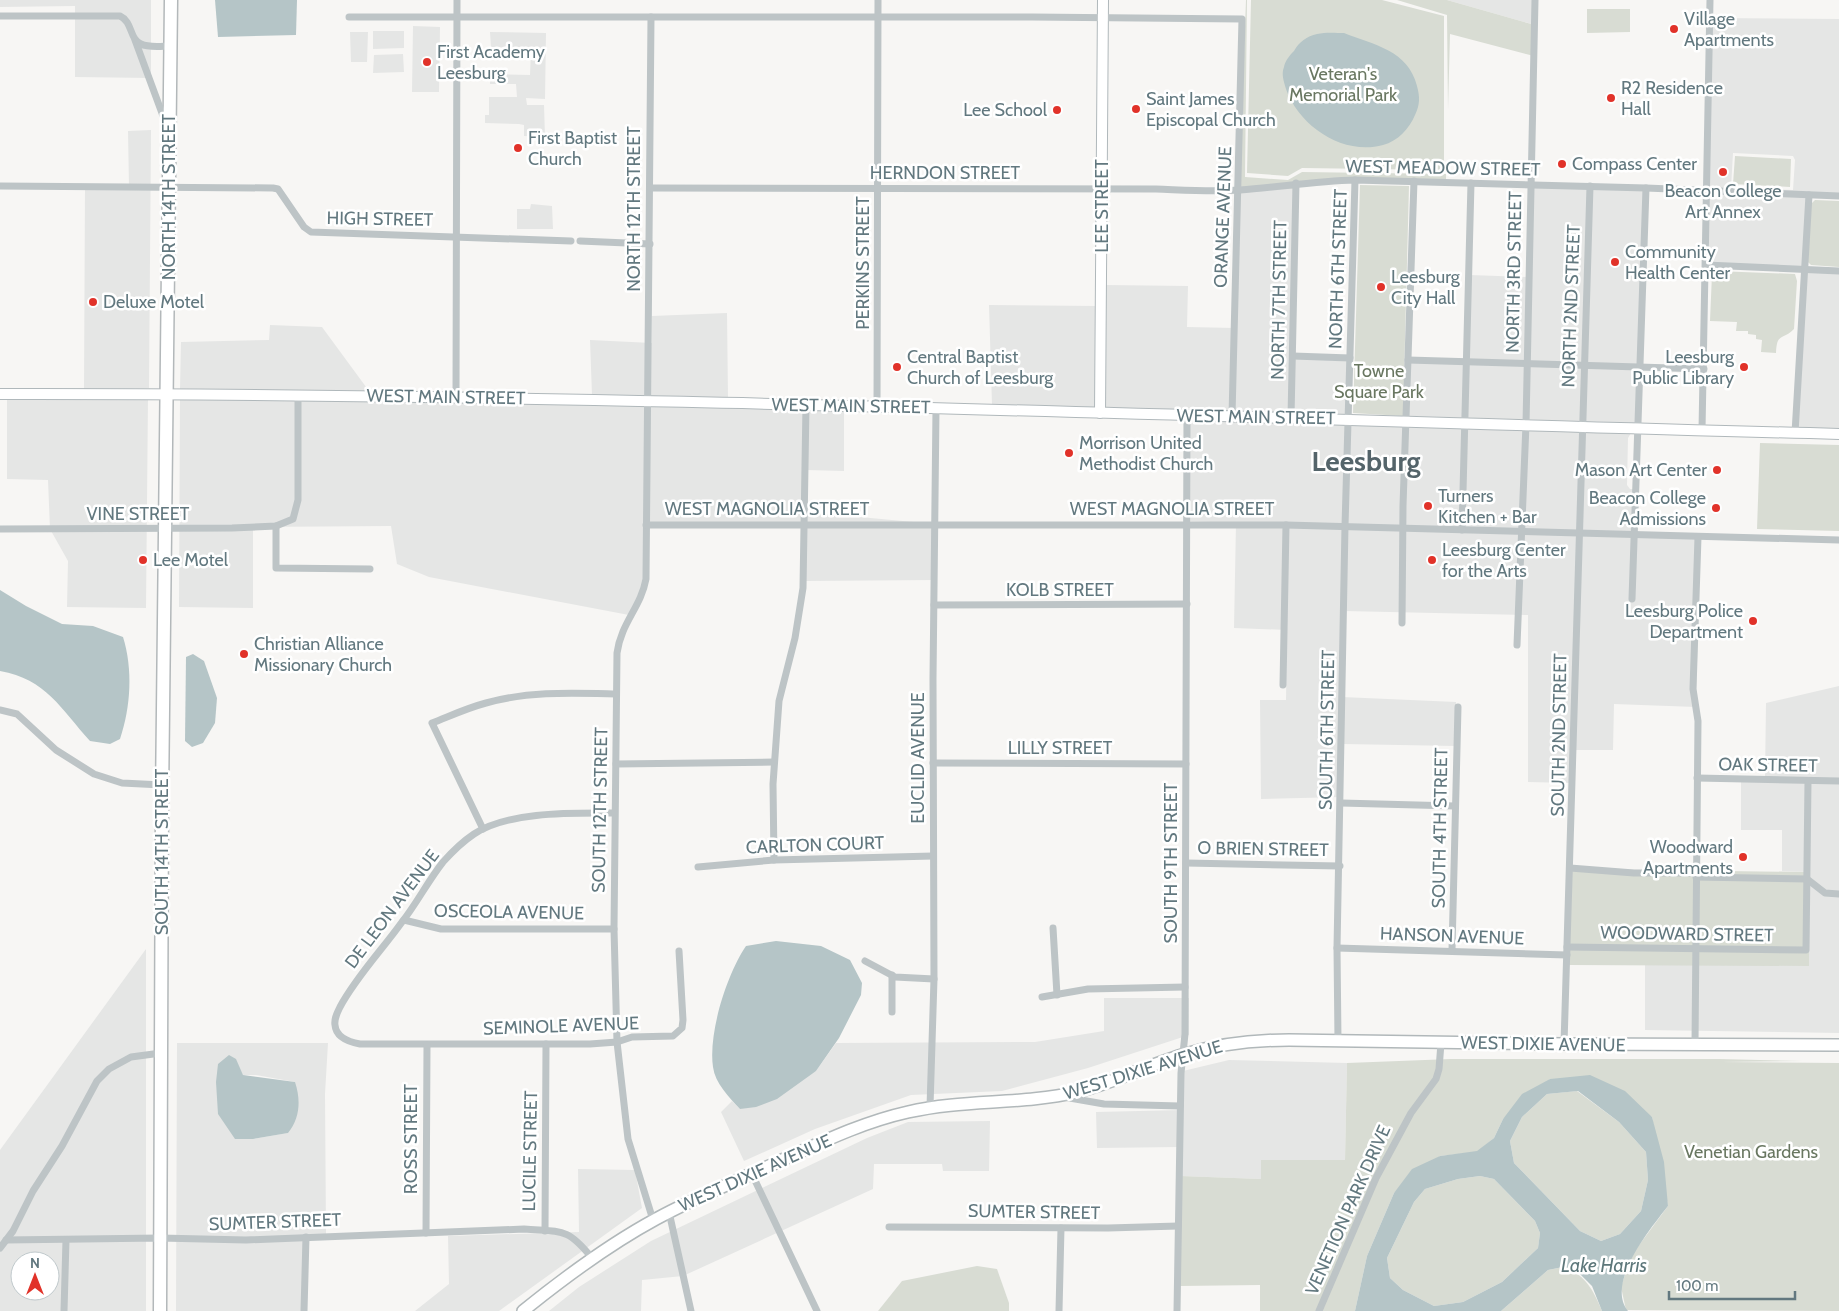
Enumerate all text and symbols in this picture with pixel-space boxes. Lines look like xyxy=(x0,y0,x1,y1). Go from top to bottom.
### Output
place label: Village Apartments xyxy=(1684,8,1774,51)
marker: Village Apartments xyxy=(1668,23,1680,35)
place label: First Academy Leesburg xyxy=(437,41,545,84)
marker: First Academy Leesburg xyxy=(421,56,433,68)
park label: Veteran's Memorial Park xyxy=(1289,63,1398,106)
place label: R2 Residence Hall xyxy=(1621,77,1723,120)
place label: Saint James Episcopal Church xyxy=(1146,88,1276,131)
marker: R2 Residence Hall xyxy=(1605,92,1617,104)
place label: Lee School xyxy=(963,99,1048,121)
marker: Saint James Episcopal Church xyxy=(1130,103,1142,115)
marker: Lee School xyxy=(1051,104,1063,116)
street label: NORTH 14TH STREET xyxy=(158,113,180,280)
street label: NORTH 12TH STREET xyxy=(623,126,645,292)
place label: First Baptist Church xyxy=(528,127,617,170)
marker: First Baptist Church xyxy=(512,142,524,154)
street label: ORANGE AVENUE xyxy=(1210,146,1236,288)
place label: Compass Center xyxy=(1572,153,1697,175)
street label: WEST MEADOW STREET xyxy=(1345,155,1541,181)
marker: Compass Center xyxy=(1556,158,1568,170)
street label: LEE STREET xyxy=(1091,159,1113,253)
street label: HERNDON STREET xyxy=(870,162,1021,184)
marker: Beacon College Art Annex xyxy=(1717,166,1729,178)
place label: Beacon College Art Annex xyxy=(1664,180,1782,223)
street label: NORTH 6TH STREET xyxy=(1324,188,1352,349)
street label: NORTH 3RD STREET xyxy=(1502,191,1526,353)
street label: PERKINS STREET xyxy=(852,196,874,330)
street label: HIGH STREET xyxy=(326,207,434,231)
street label: NORTH 7TH STREET xyxy=(1267,220,1291,380)
street label: NORTH 2ND STREET xyxy=(1557,224,1585,388)
place label: Community Health Center xyxy=(1625,241,1731,284)
marker: Community Health Center xyxy=(1609,256,1621,268)
place label: Leesburg City Hall xyxy=(1391,266,1461,309)
marker: Leesburg City Hall xyxy=(1375,281,1387,293)
place label: Deluxe Motel xyxy=(103,291,205,313)
marker: Deluxe Motel xyxy=(87,296,99,308)
place label: Central Baptist Church of Leesburg xyxy=(907,346,1054,389)
place label: Leesburg Public Library xyxy=(1632,346,1735,389)
park label: Towne Square Park xyxy=(1334,360,1425,403)
marker: Central Baptist Church of Leesburg xyxy=(891,361,903,373)
marker: Leesburg Public Library xyxy=(1738,361,1750,373)
street label: WEST MAIN STREET xyxy=(366,385,526,409)
street label: WEST MAIN STREET xyxy=(771,394,931,418)
street label: WEST MAIN STREET xyxy=(1176,405,1336,429)
place label: Morrison United Methodist Church xyxy=(1079,432,1213,475)
district label: Leesburg xyxy=(1311,444,1421,478)
marker: Morrison United Methodist Church xyxy=(1063,447,1075,459)
place label: Mason Art Center xyxy=(1575,459,1707,481)
marker: Mason Art Center xyxy=(1711,464,1723,476)
place label: Turners Kitchen + Bar xyxy=(1438,485,1537,528)
place label: Beacon College Admissions xyxy=(1589,487,1706,530)
street label: WEST MAGNOLIA STREET xyxy=(665,498,870,520)
street label: WEST MAGNOLIA STREET xyxy=(1070,498,1275,520)
marker: Turners Kitchen + Bar xyxy=(1422,500,1434,512)
marker: Beacon College Admissions xyxy=(1710,502,1722,514)
street label: VINE STREET xyxy=(87,503,190,525)
place label: Leesburg Center for the Arts xyxy=(1442,539,1566,582)
place label: Lee Motel xyxy=(153,549,229,571)
marker: Lee Motel xyxy=(137,554,149,566)
marker: Leesburg Center for the Arts xyxy=(1426,554,1438,566)
street label: KOLB STREET xyxy=(1006,579,1114,601)
place label: Leesburg Police Department xyxy=(1625,600,1743,643)
marker: Leesburg Police Department xyxy=(1747,615,1759,627)
place label: Christian Alliance Missionary Church xyxy=(254,633,392,676)
marker: Christian Alliance Missionary Church xyxy=(238,648,250,660)
street label: SOUTH 6TH STREET xyxy=(1315,649,1339,810)
street label: SOUTH 2ND STREET xyxy=(1547,653,1571,817)
street label: EUCLID AVENUE xyxy=(907,692,929,824)
street label: SOUTH 12TH STREET xyxy=(588,726,612,893)
street label: LILLY STREET xyxy=(1008,737,1113,759)
street label: SOUTH 4TH STREET xyxy=(1428,747,1452,909)
street label: OAK STREET xyxy=(1718,753,1818,777)
street label: SOUTH 14TH STREET xyxy=(151,768,173,935)
street label: SOUTH 9TH STREET xyxy=(1160,782,1182,943)
street label: CARLTON COURT xyxy=(745,832,885,858)
place label: Woodward Apartments xyxy=(1643,836,1733,879)
street label: O BRIEN STREET xyxy=(1197,837,1329,861)
street label: DE LEON AVENUE xyxy=(340,845,444,973)
marker: Woodward Apartments xyxy=(1737,851,1749,863)
street label: OSCEOLA AVENUE xyxy=(434,900,584,924)
street label: WOODWARD STREET xyxy=(1600,921,1774,947)
street label: HANSON AVENUE xyxy=(1379,922,1525,950)
street label: SEMINOLE AVENUE xyxy=(483,1012,639,1040)
street label: WEST DIXIE AVENUE xyxy=(1460,1032,1626,1056)
street label: WEST DIXIE AVENUE xyxy=(1061,1035,1225,1105)
street label: ROSS STREET xyxy=(400,1083,422,1194)
street label: LUCILE STREET xyxy=(518,1090,542,1212)
street label: VENETION PARK DRIVE xyxy=(1301,1122,1395,1298)
street label: WEST DIXIE AVENUE xyxy=(675,1129,835,1217)
park label: Venetian Gardens xyxy=(1684,1141,1818,1163)
street label: SUMTER STREET xyxy=(968,1200,1101,1224)
street label: SUMTER STREET xyxy=(208,1209,342,1235)
north arrow xyxy=(10,1251,60,1301)
text: N xyxy=(30,1254,40,1272)
water label: Lake Harris xyxy=(1561,1254,1647,1277)
scale bar xyxy=(1669,1268,1795,1300)
text: 100 m xyxy=(1676,1277,1718,1295)

